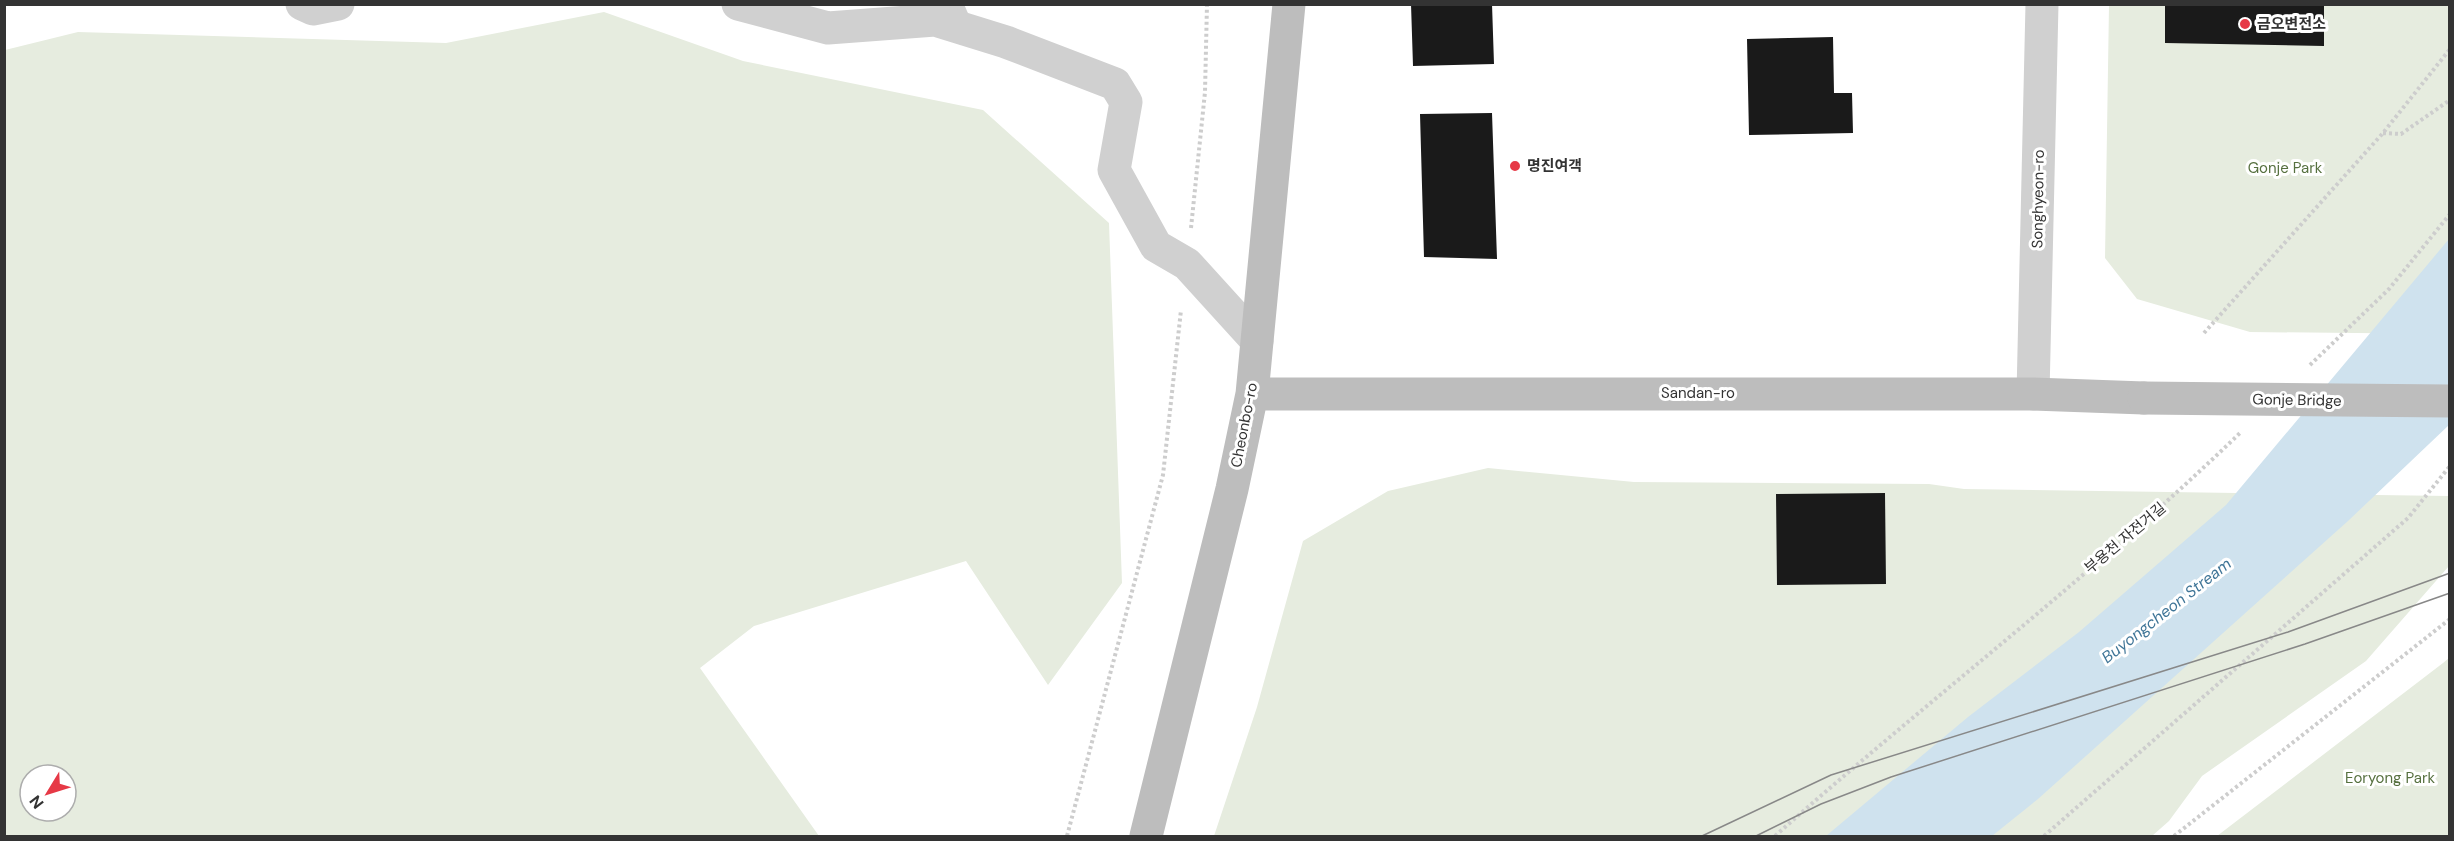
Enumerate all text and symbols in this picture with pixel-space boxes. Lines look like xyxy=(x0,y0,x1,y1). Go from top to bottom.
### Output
place label: 금오변전소 xyxy=(2257,14,2326,34)
marker: 금오변전소 xyxy=(2238,17,2252,31)
street label: Songhyeon-ro xyxy=(2027,149,2049,249)
place label: 명진여객 xyxy=(1527,156,1582,176)
park label: Gonje Park xyxy=(2248,158,2323,178)
marker: 명진여객 xyxy=(1508,159,1522,173)
street label: Cheonbo-ro xyxy=(1226,381,1262,469)
street label: Sandan-ro xyxy=(1661,383,1735,403)
street label: Gonje Bridge xyxy=(2252,389,2342,411)
street label: 부용천 자전거길 xyxy=(2080,498,2170,578)
water label: Buyongcheon Stream xyxy=(2097,553,2235,668)
north arrow xyxy=(18,763,78,823)
park label: Eoryong Park xyxy=(2345,768,2435,788)
text: N xyxy=(25,791,48,813)

